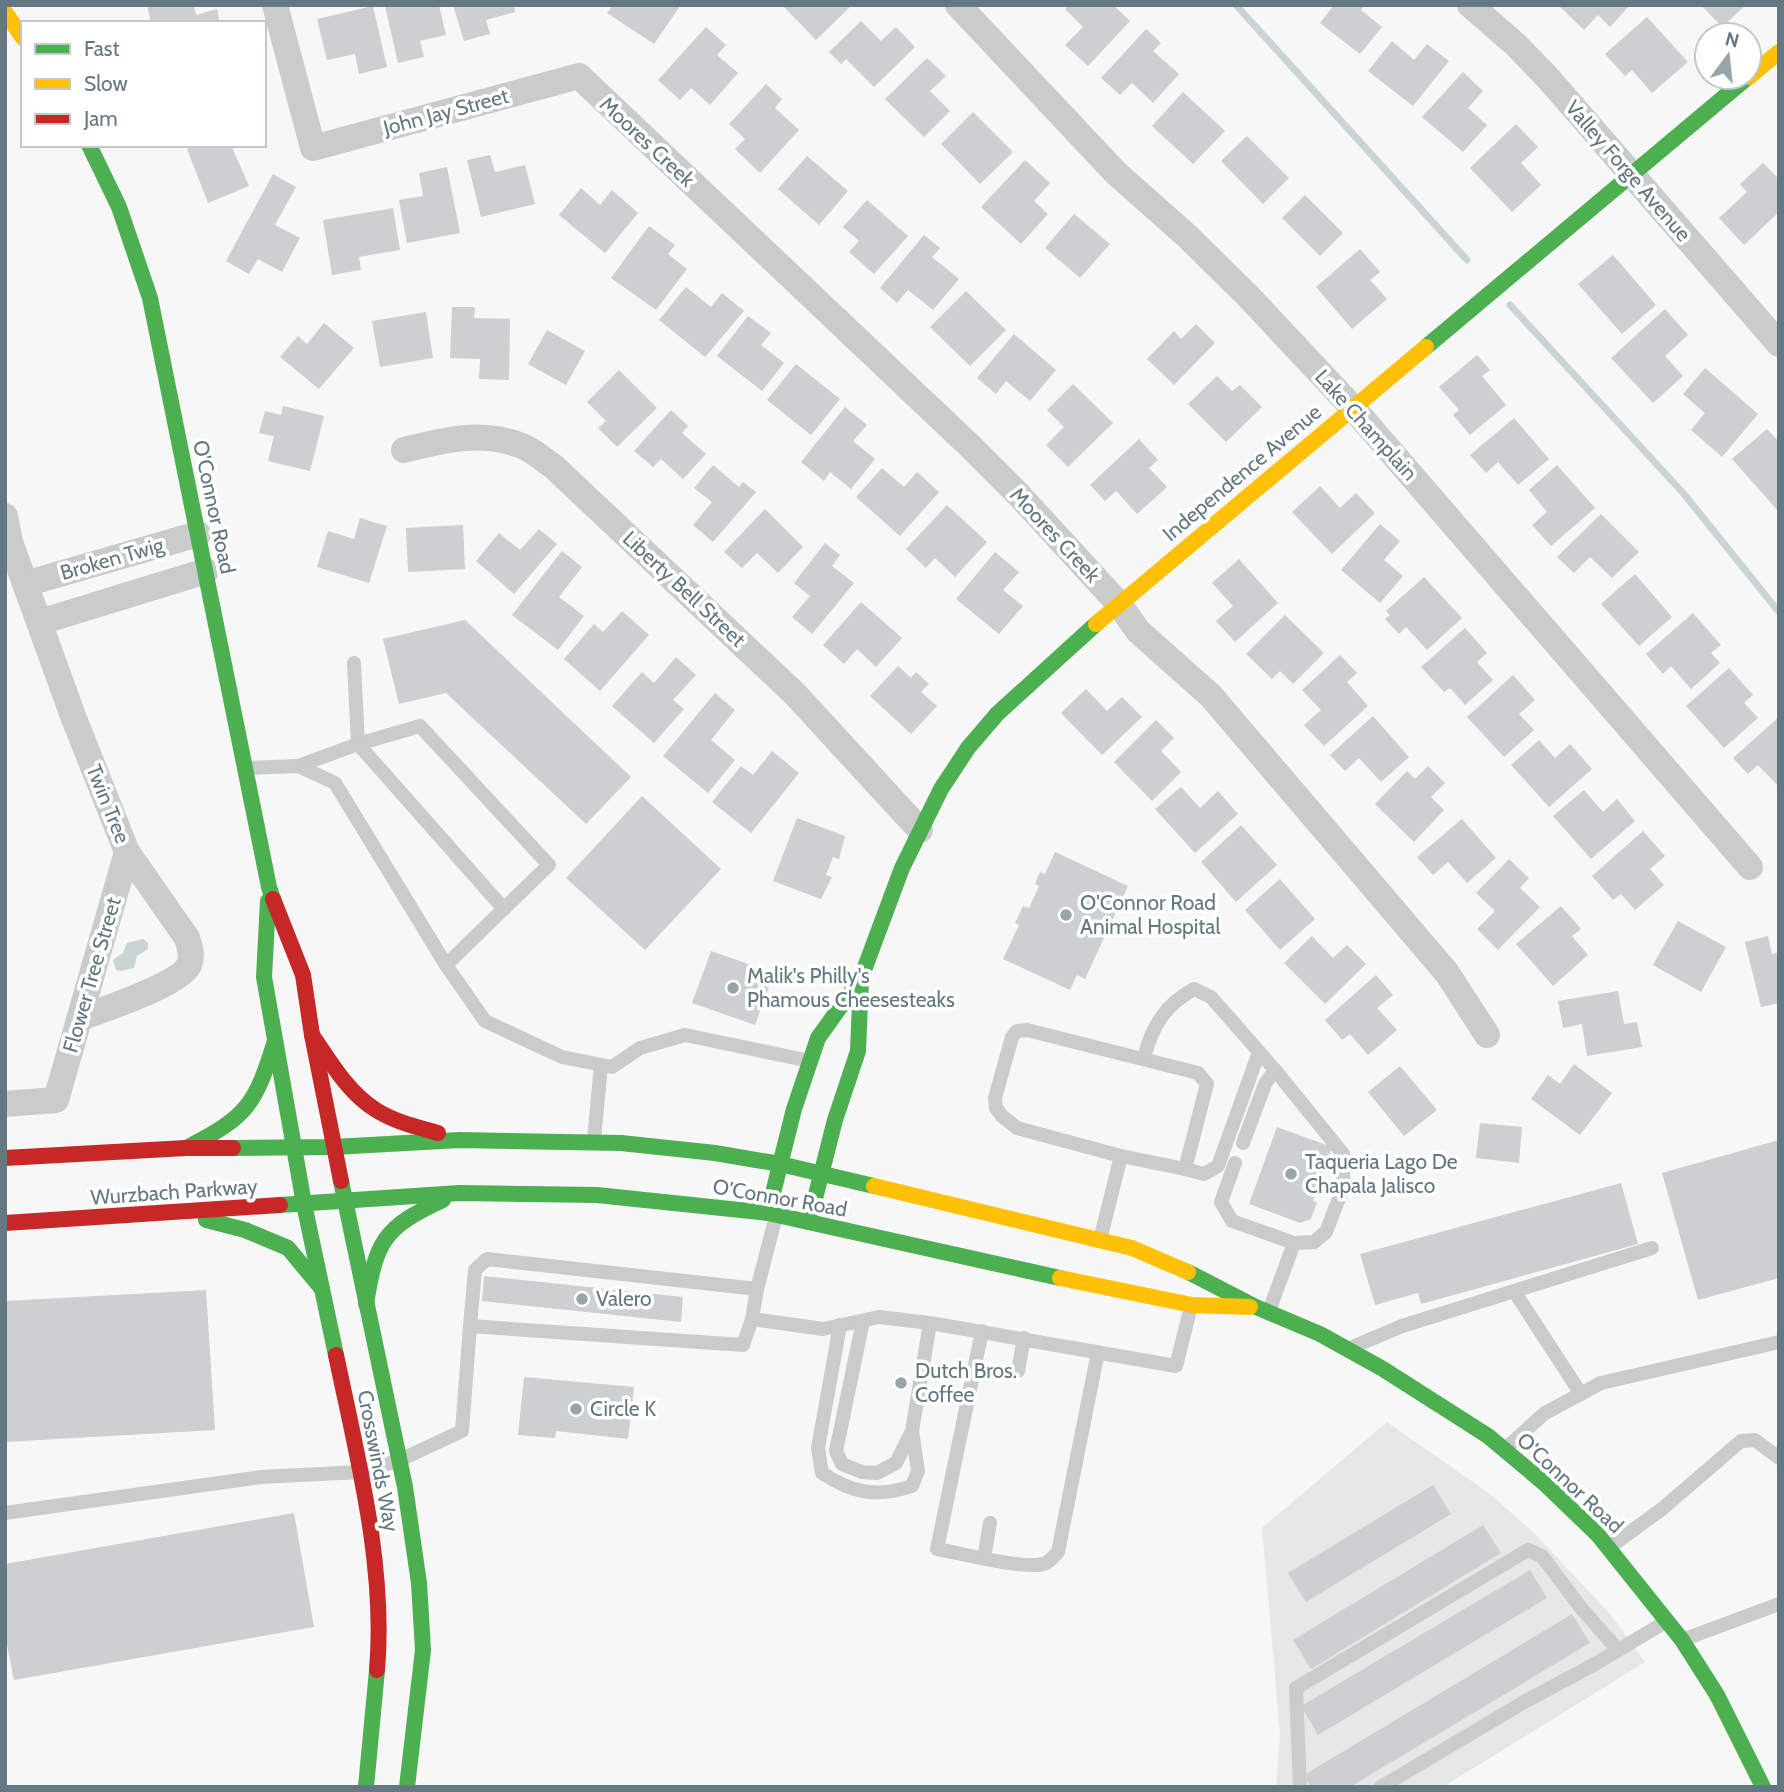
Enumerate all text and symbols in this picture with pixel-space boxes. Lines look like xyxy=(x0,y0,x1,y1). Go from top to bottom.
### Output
legend xyxy=(21,21,266,147)
north arrow xyxy=(1693,21,1763,91)
text: N xyxy=(1723,27,1742,53)
text: Fast xyxy=(84,36,120,61)
text: Slow xyxy=(84,71,128,96)
street label: John Jay Street xyxy=(380,83,511,140)
street label: Moores Creek xyxy=(595,91,700,192)
street label: Valley Forge Avenue xyxy=(1560,95,1697,246)
text: Jam xyxy=(83,106,118,131)
street label: Lake Champlain xyxy=(1310,364,1423,485)
street label: Independence Avenue xyxy=(1157,399,1326,546)
street label: O'Connor Road xyxy=(188,438,241,576)
street label: Moores Creek xyxy=(1005,482,1106,588)
street label: Liberty Bell Street xyxy=(618,526,751,652)
street label: Broken Twig xyxy=(57,532,167,585)
street label: Twin Tree xyxy=(81,761,136,847)
place label: O'Connor Road Animal Hospital xyxy=(1080,890,1220,939)
street label: Flower Tree Street xyxy=(57,894,126,1055)
marker: O'Connor Road Animal Hospital xyxy=(1058,907,1074,923)
place label: Malik's Philly's Phamous Cheesesteaks xyxy=(747,963,955,1012)
marker: Malik's Philly's Phamous Cheesesteaks xyxy=(725,980,741,996)
place label: Taqueria Lago De Chapala Jalisco xyxy=(1305,1149,1458,1198)
marker: Taqueria Lago De Chapala Jalisco xyxy=(1283,1166,1299,1182)
street label: Wurzbach Parkway xyxy=(90,1173,259,1210)
street label: O'Connor Road xyxy=(711,1173,849,1222)
place label: Valero xyxy=(596,1286,652,1311)
marker: Valero xyxy=(574,1291,590,1307)
place label: Dutch Bros. Coffee xyxy=(915,1358,1017,1407)
marker: Dutch Bros. Coffee xyxy=(893,1375,909,1391)
street label: Crosswinds Way xyxy=(352,1388,405,1534)
place label: Circle K xyxy=(590,1396,656,1421)
marker: Circle K xyxy=(568,1401,584,1417)
street label: O'Connor Road xyxy=(1512,1427,1629,1538)

